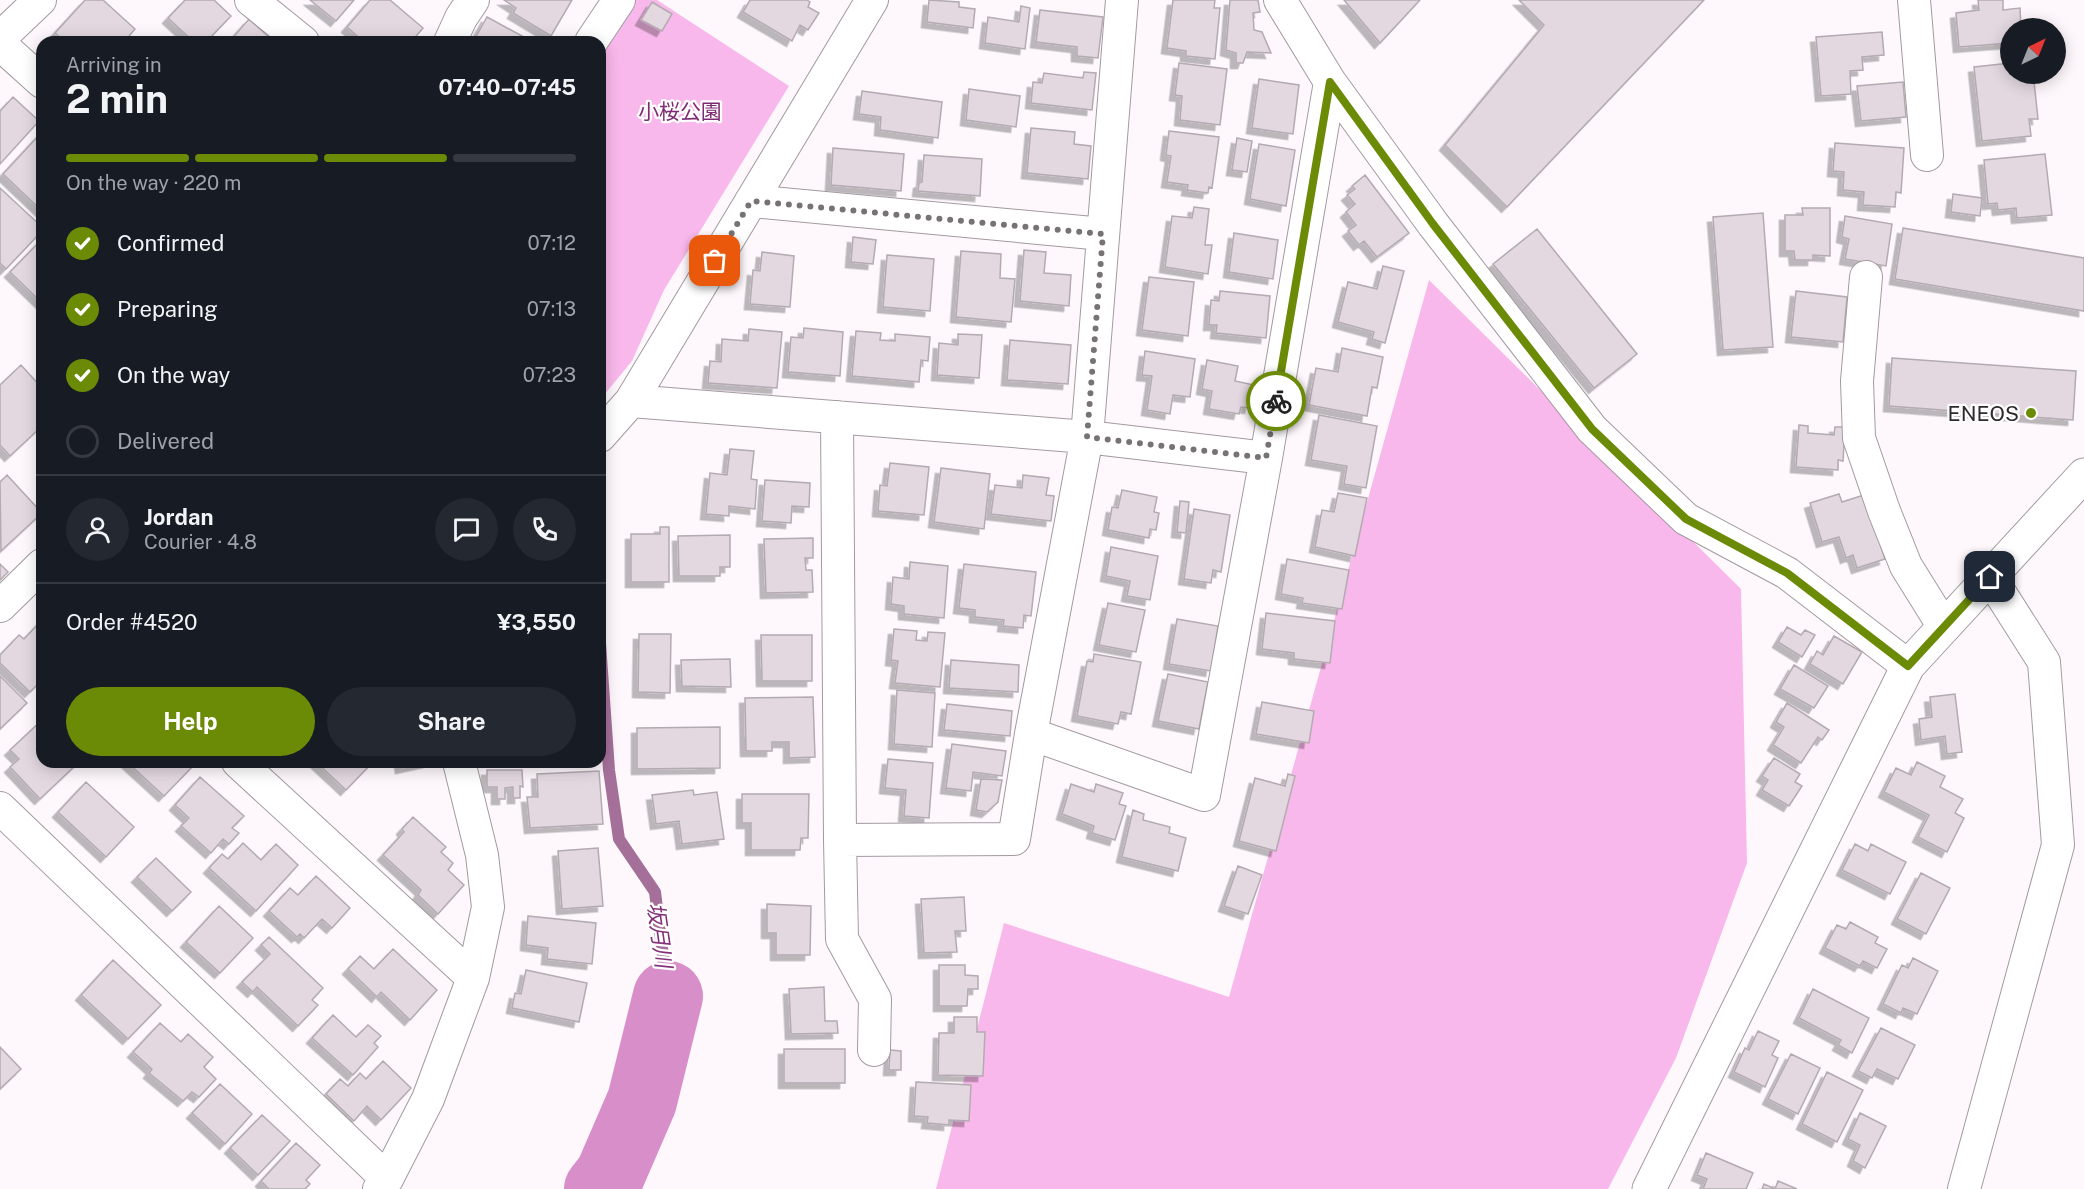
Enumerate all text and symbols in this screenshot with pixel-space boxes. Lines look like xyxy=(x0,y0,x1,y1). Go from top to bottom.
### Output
north arrow xyxy=(2000,18,2066,84)
map controls xyxy=(2000,18,2066,84)
text: Arriving in xyxy=(66,53,161,77)
text: 07:40–07:45 xyxy=(438,74,576,100)
text: 2 min xyxy=(66,76,168,122)
park label: 小桜公園 xyxy=(638,99,722,124)
text: On the way · 220 m xyxy=(66,171,241,195)
icon: check xyxy=(66,227,99,260)
text: Confirmed xyxy=(117,230,224,256)
text: 07:12 xyxy=(528,231,576,255)
pin xyxy=(689,235,740,286)
icon: bag xyxy=(698,244,731,277)
icon: check xyxy=(66,293,99,326)
text: Preparing xyxy=(117,296,218,322)
text: 07:13 xyxy=(527,297,576,321)
icon: check xyxy=(66,359,99,392)
text: On the way xyxy=(117,362,230,388)
text: 07:23 xyxy=(523,363,576,387)
courier xyxy=(1246,371,1306,431)
icon: bike xyxy=(1260,385,1293,418)
place label: ENEOS xyxy=(1948,401,2019,426)
marker: ENEOS xyxy=(2024,406,2038,420)
text: Delivered xyxy=(117,428,214,454)
button: person xyxy=(66,498,129,561)
button: chat xyxy=(435,498,498,561)
button: phone xyxy=(513,498,576,561)
text: Jordan xyxy=(144,504,213,530)
text: Courier · 4.8 xyxy=(144,530,257,554)
pin xyxy=(1964,551,2015,602)
icon: home xyxy=(1973,560,2006,593)
text: Order #4520 xyxy=(66,609,198,635)
text: ¥3,550 xyxy=(497,609,576,635)
button: Help xyxy=(66,687,315,756)
button: Share xyxy=(327,687,576,756)
water label: 坂月川 xyxy=(643,901,678,971)

